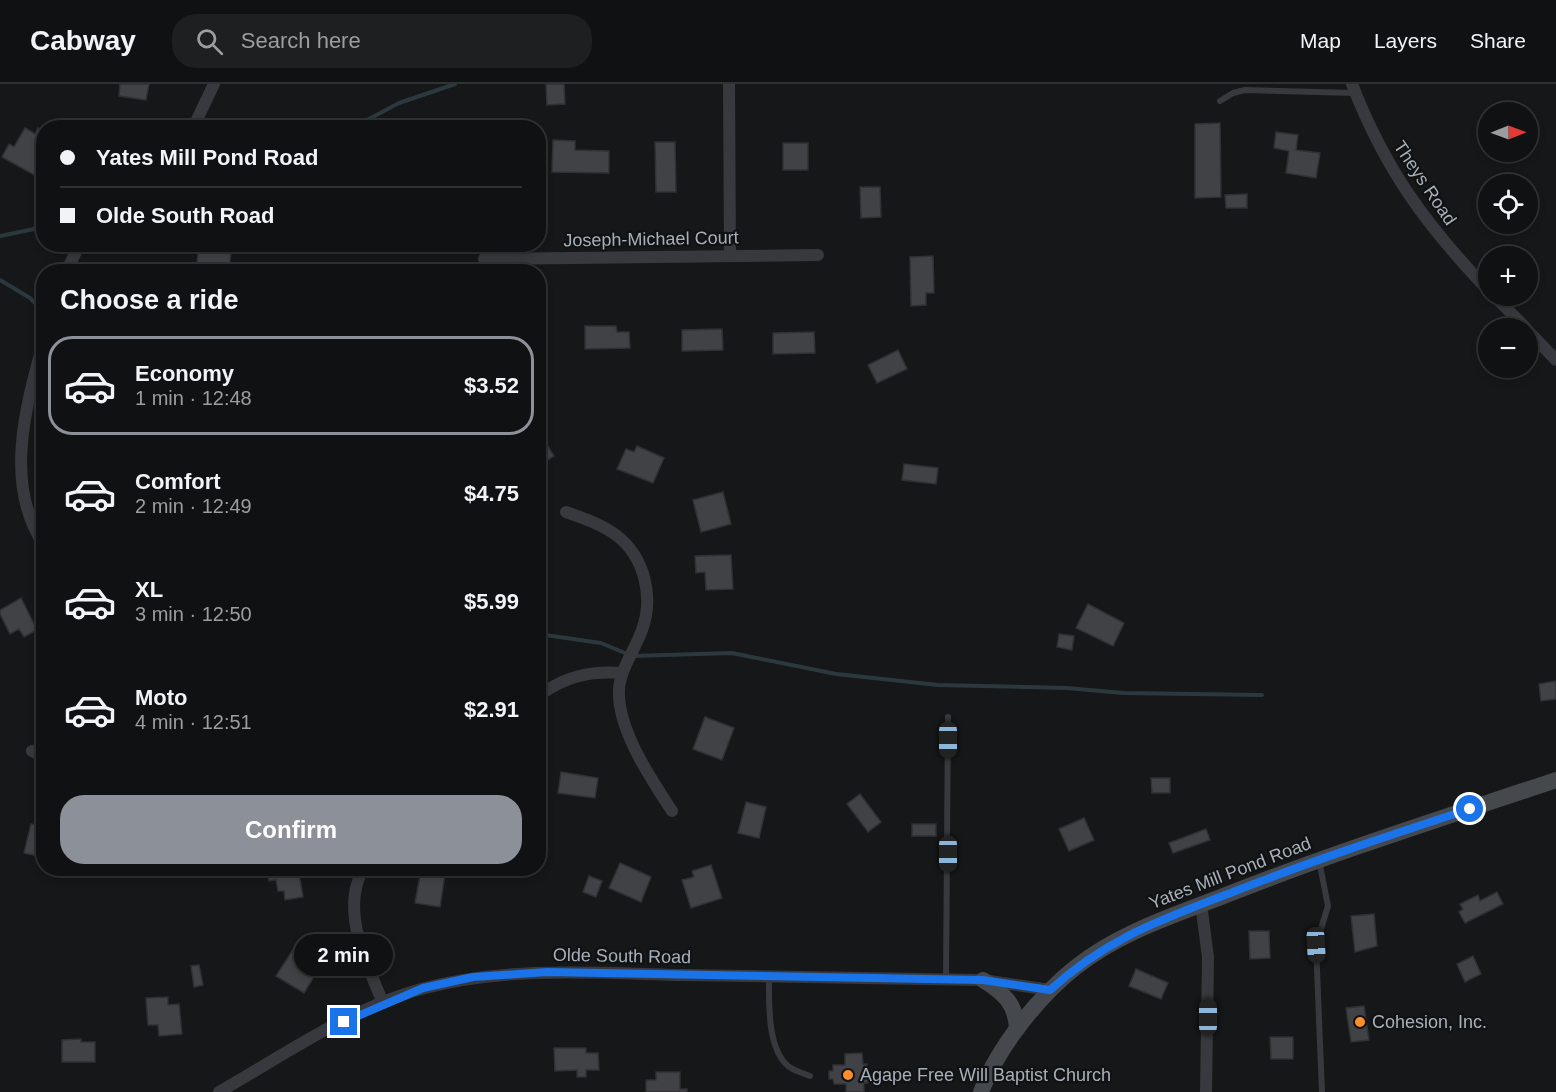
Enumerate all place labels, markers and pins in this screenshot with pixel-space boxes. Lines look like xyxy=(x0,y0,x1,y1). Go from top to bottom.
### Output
place label: Cohesion, Inc. xyxy=(1372,1012,1487,1032)
marker: Cohesion, Inc. xyxy=(1353,1015,1367,1029)
place label: Agape Free Will Baptist Church xyxy=(860,1065,1111,1085)
marker: Agape Free Will Baptist Church xyxy=(841,1068,855,1082)

